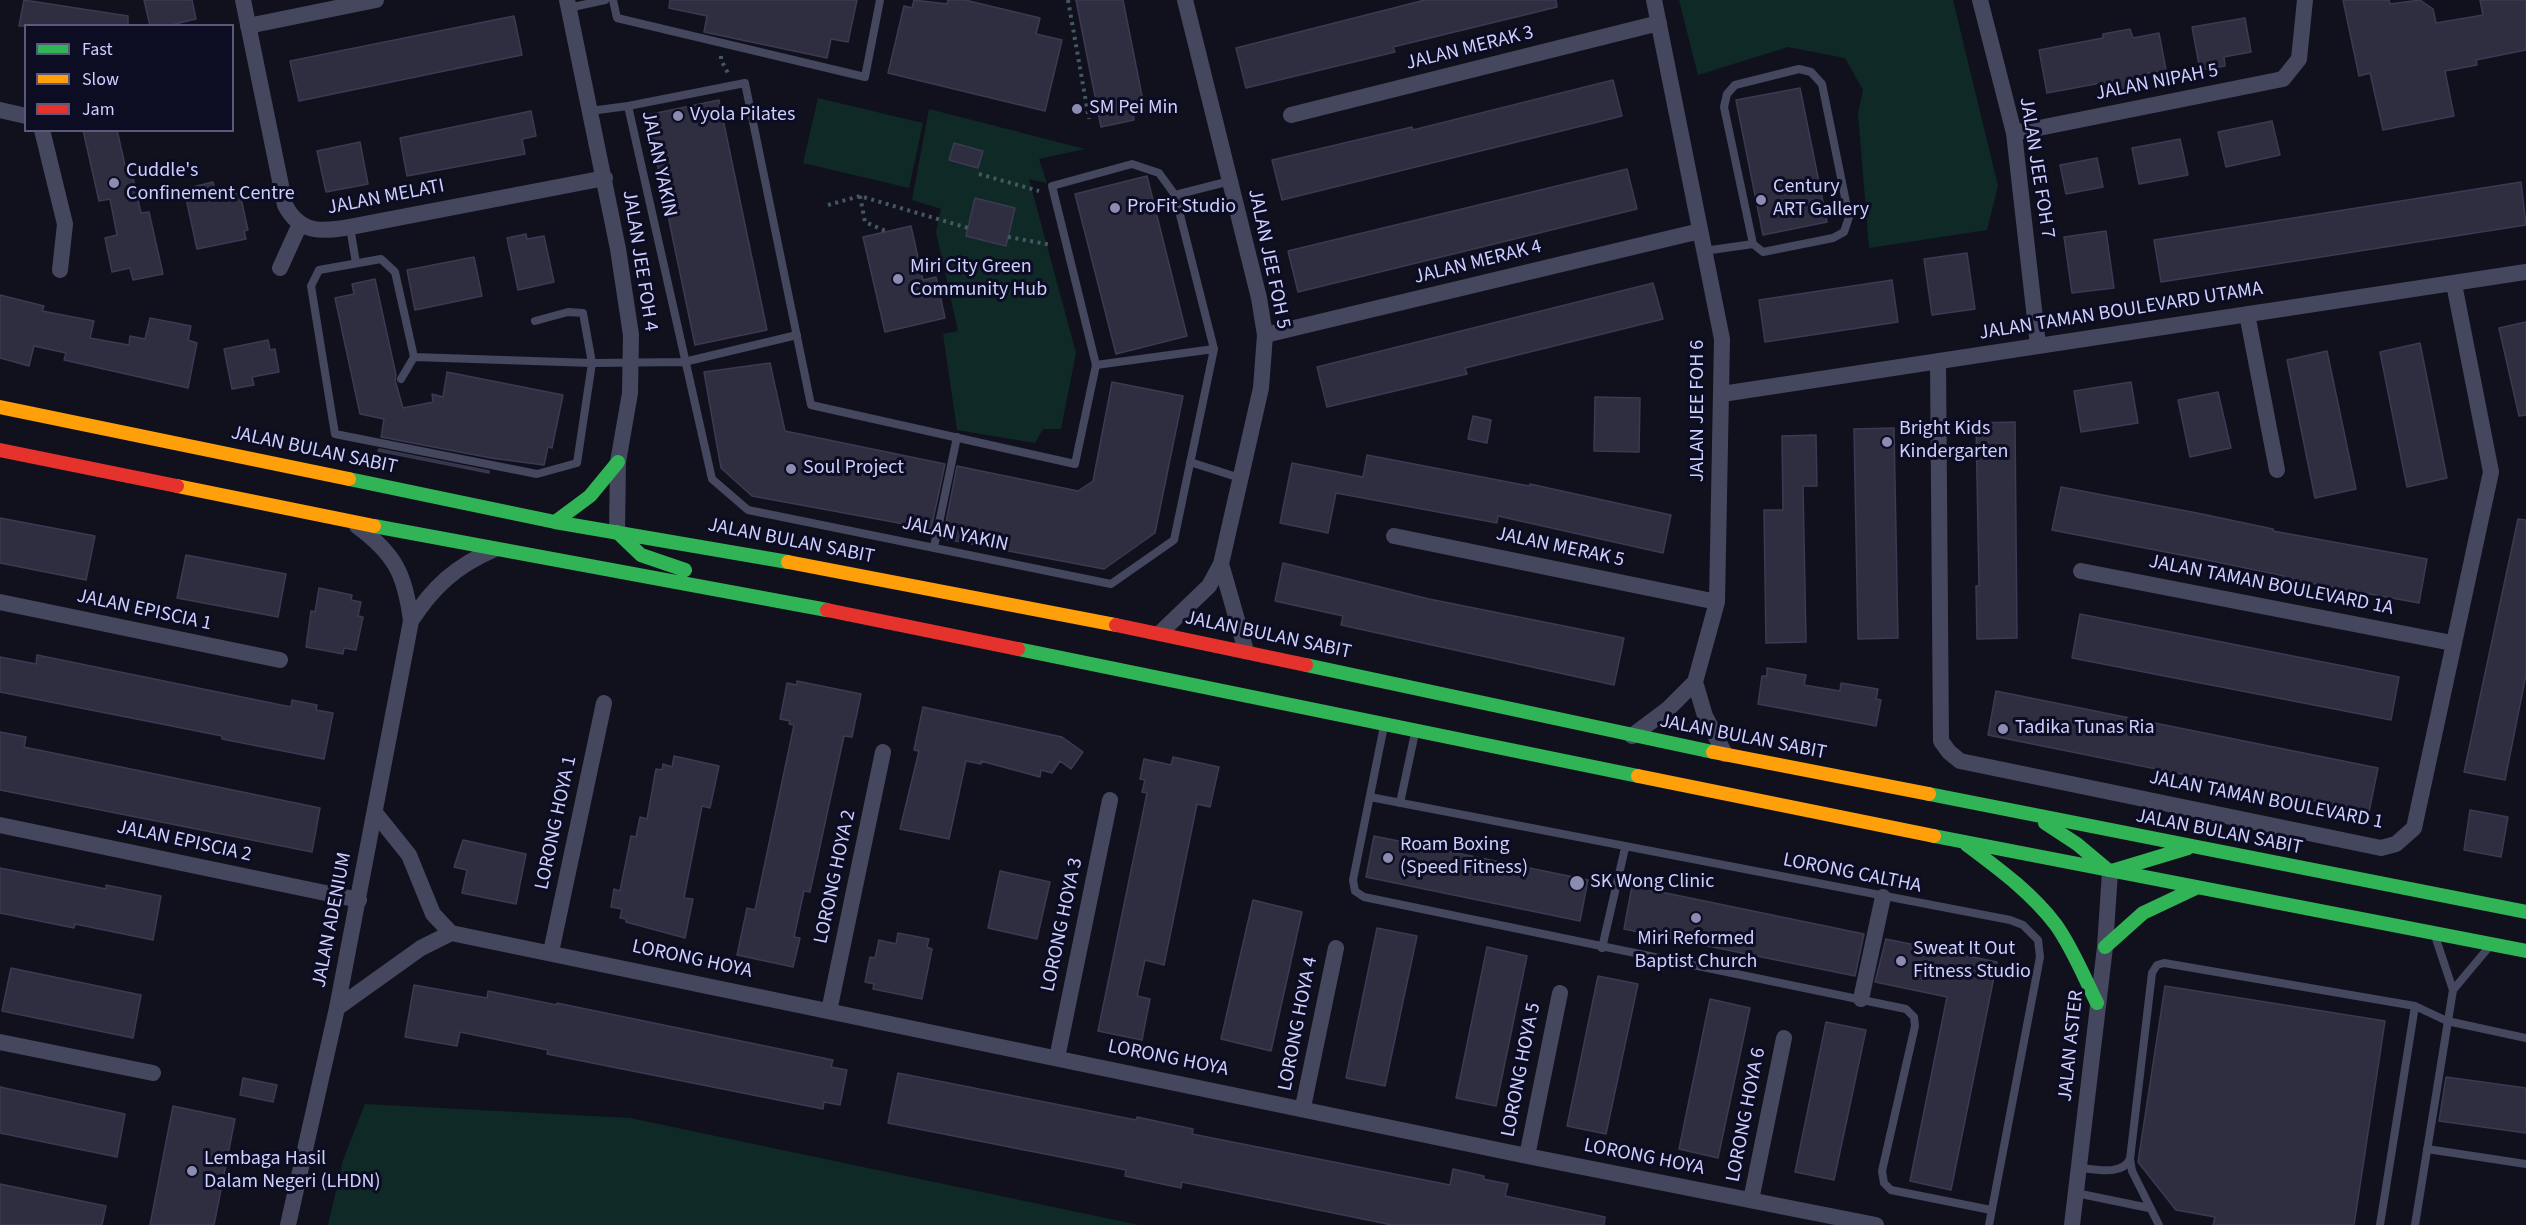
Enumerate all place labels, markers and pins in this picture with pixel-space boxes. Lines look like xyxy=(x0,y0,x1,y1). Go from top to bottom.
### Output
place label: SM Pei Min xyxy=(1089,97,1178,121)
marker: SM Pei Min xyxy=(1070,102,1084,116)
place label: Vyola Pilates xyxy=(690,104,795,128)
marker: Vyola Pilates xyxy=(671,109,685,123)
place label: Cuddle's Confinement Centre xyxy=(126,160,295,207)
marker: Cuddle's Confinement Centre xyxy=(107,176,121,190)
place label: Century ART Gallery xyxy=(1773,176,1869,223)
marker: Century ART Gallery xyxy=(1754,193,1768,207)
place label: ProFit Studio xyxy=(1127,196,1236,220)
marker: ProFit Studio xyxy=(1108,201,1122,215)
place label: Miri City Green Community Hub xyxy=(910,256,1047,303)
marker: Miri City Green Community Hub xyxy=(891,272,905,286)
place label: Bright Kids Kindergarten xyxy=(1899,418,2008,465)
marker: Bright Kids Kindergarten xyxy=(1880,435,1894,449)
place label: Soul Project xyxy=(803,457,904,481)
marker: Soul Project xyxy=(784,462,798,476)
place label: Tadika Tunas Ria xyxy=(2015,717,2155,741)
marker: Tadika Tunas Ria xyxy=(1996,722,2010,736)
place label: Roam Boxing (Speed Fitness) xyxy=(1400,834,1528,881)
marker: Roam Boxing (Speed Fitness) xyxy=(1381,851,1395,865)
place label: SK Wong Clinic xyxy=(1590,871,1714,895)
marker: SK Wong Clinic xyxy=(1568,874,1586,892)
marker: Miri Reformed Baptist Church xyxy=(1689,911,1703,925)
place label: Miri Reformed Baptist Church xyxy=(1635,928,1757,975)
place label: Sweat It Out Fitness Studio xyxy=(1913,938,2031,985)
marker: Sweat It Out Fitness Studio xyxy=(1894,954,1908,968)
place label: Lembaga Hasil Dalam Negeri (LHDN) xyxy=(204,1148,381,1195)
marker: Lembaga Hasil Dalam Negeri (LHDN) xyxy=(185,1164,199,1178)

